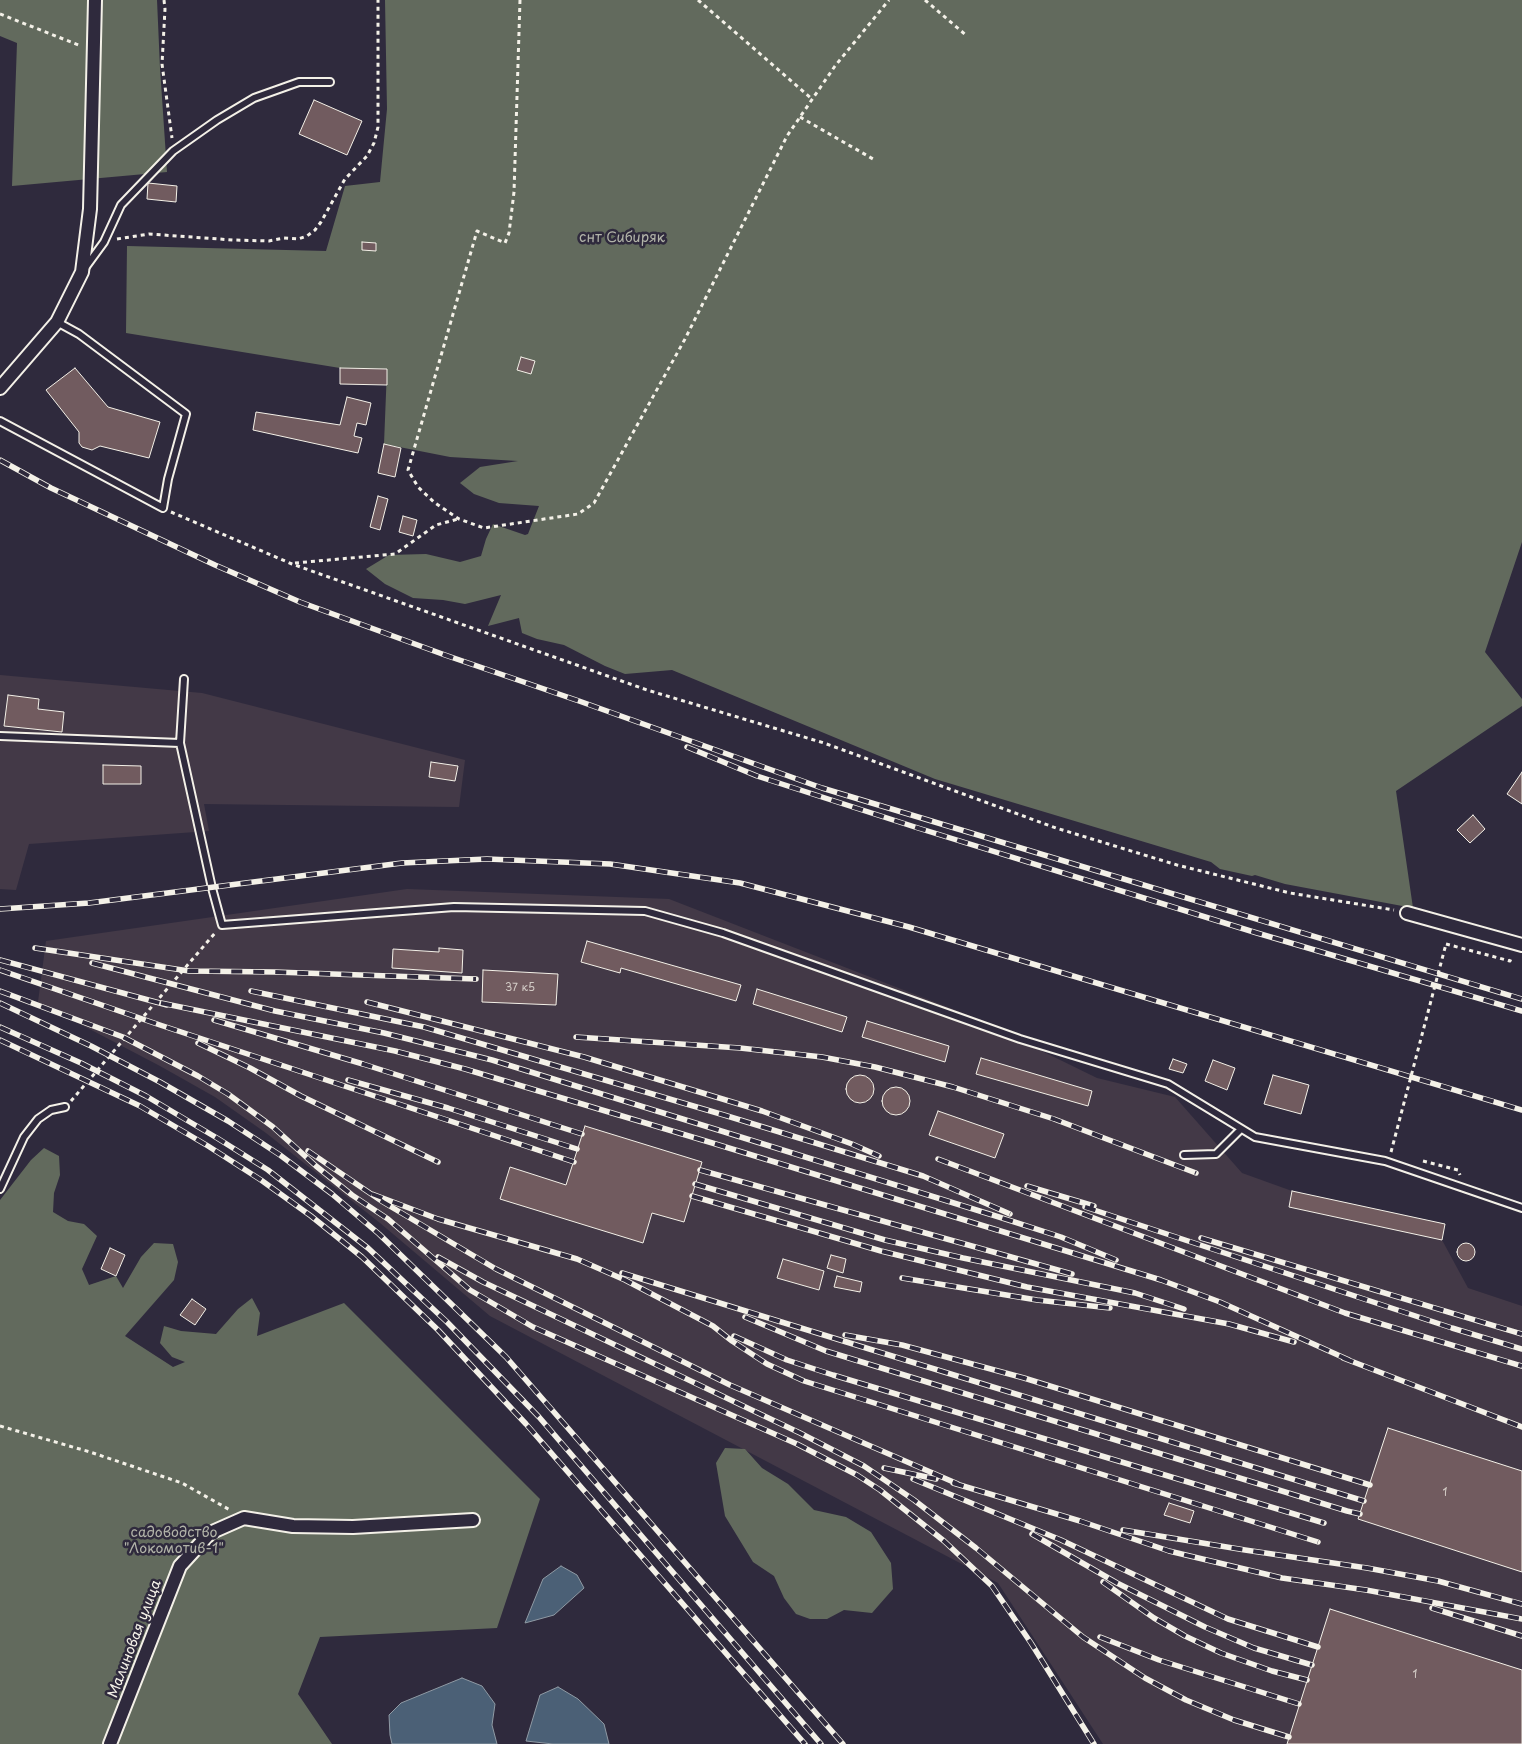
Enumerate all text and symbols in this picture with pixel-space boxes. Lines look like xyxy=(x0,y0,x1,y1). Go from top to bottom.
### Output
park label: снт Сибиряк xyxy=(579,230,665,246)
house number: 37 к5 xyxy=(505,981,535,995)
house number: 1 xyxy=(1443,1486,1447,1500)
park label: садоводство "Локомотив-1" xyxy=(124,1525,224,1558)
street label: Малиновая улица xyxy=(105,1578,165,1700)
house number: 1 xyxy=(1413,1668,1417,1682)

